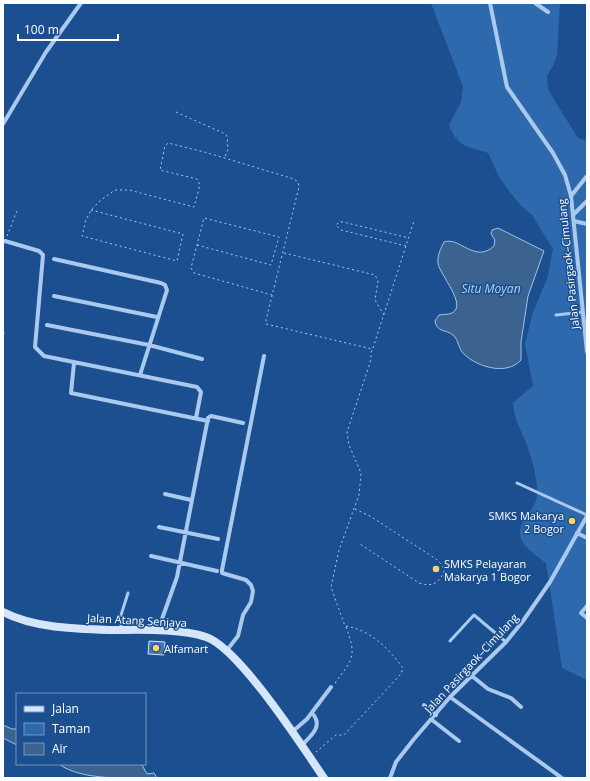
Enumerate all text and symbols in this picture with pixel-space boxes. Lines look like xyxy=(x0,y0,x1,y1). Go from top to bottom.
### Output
scale bar xyxy=(18,16,118,42)
text: 100 m xyxy=(24,21,59,38)
street label: Jalan Pasirgaok–Cimulang xyxy=(554,198,582,331)
water label: Situ Moyan xyxy=(461,280,521,297)
place label: SMKS Makarya 2 Bogor xyxy=(488,508,564,536)
marker: SMKS Makarya 2 Bogor xyxy=(567,516,577,526)
place label: SMKS Pelayaran Makarya 1 Bogor xyxy=(444,556,531,584)
marker: SMKS Pelayaran Makarya 1 Bogor xyxy=(431,564,441,574)
street label: Jalan Atang Senjaya xyxy=(86,610,187,630)
street label: Jalan Pasirgaok–Cimulang xyxy=(420,610,521,717)
place label: Alfamart xyxy=(164,641,208,656)
marker: Alfamart xyxy=(151,643,161,653)
legend xyxy=(16,693,146,765)
text: Jalan xyxy=(51,700,79,717)
text: Taman xyxy=(52,720,90,737)
text: Air xyxy=(52,740,68,757)

